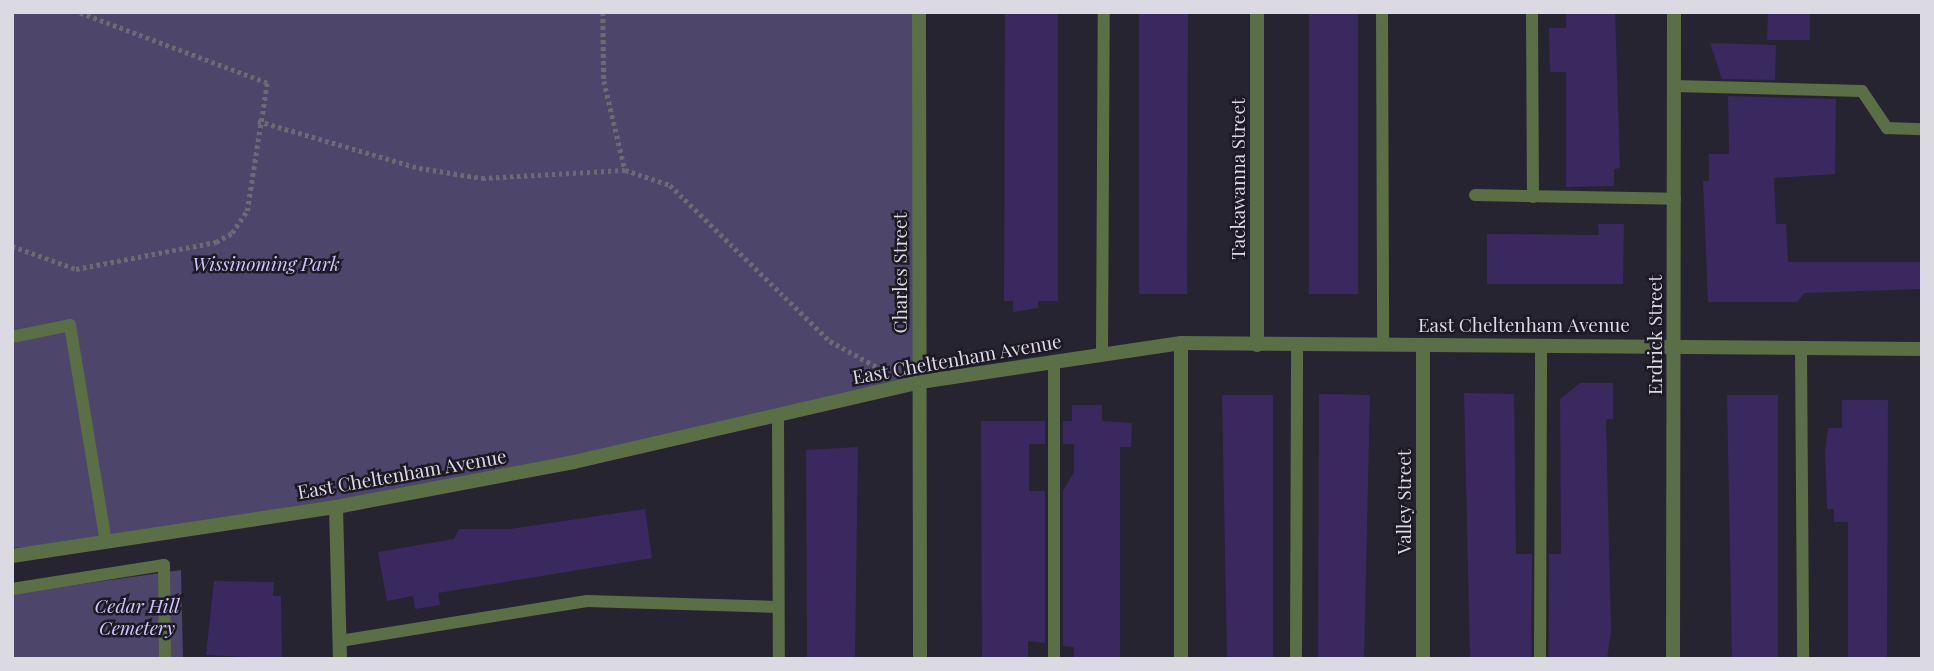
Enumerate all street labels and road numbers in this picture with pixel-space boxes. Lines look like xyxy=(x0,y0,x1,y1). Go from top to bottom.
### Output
street label: Tackawanna Street xyxy=(1227,98,1249,260)
street label: Charles Street xyxy=(889,213,911,333)
street label: Erdrick Street xyxy=(1644,275,1666,395)
street label: East Cheltenham Avenue xyxy=(1418,314,1630,336)
street label: East Cheltenham Avenue xyxy=(850,329,1064,389)
street label: East Cheltenham Avenue xyxy=(295,444,509,504)
street label: Valley Street xyxy=(1393,449,1415,555)

